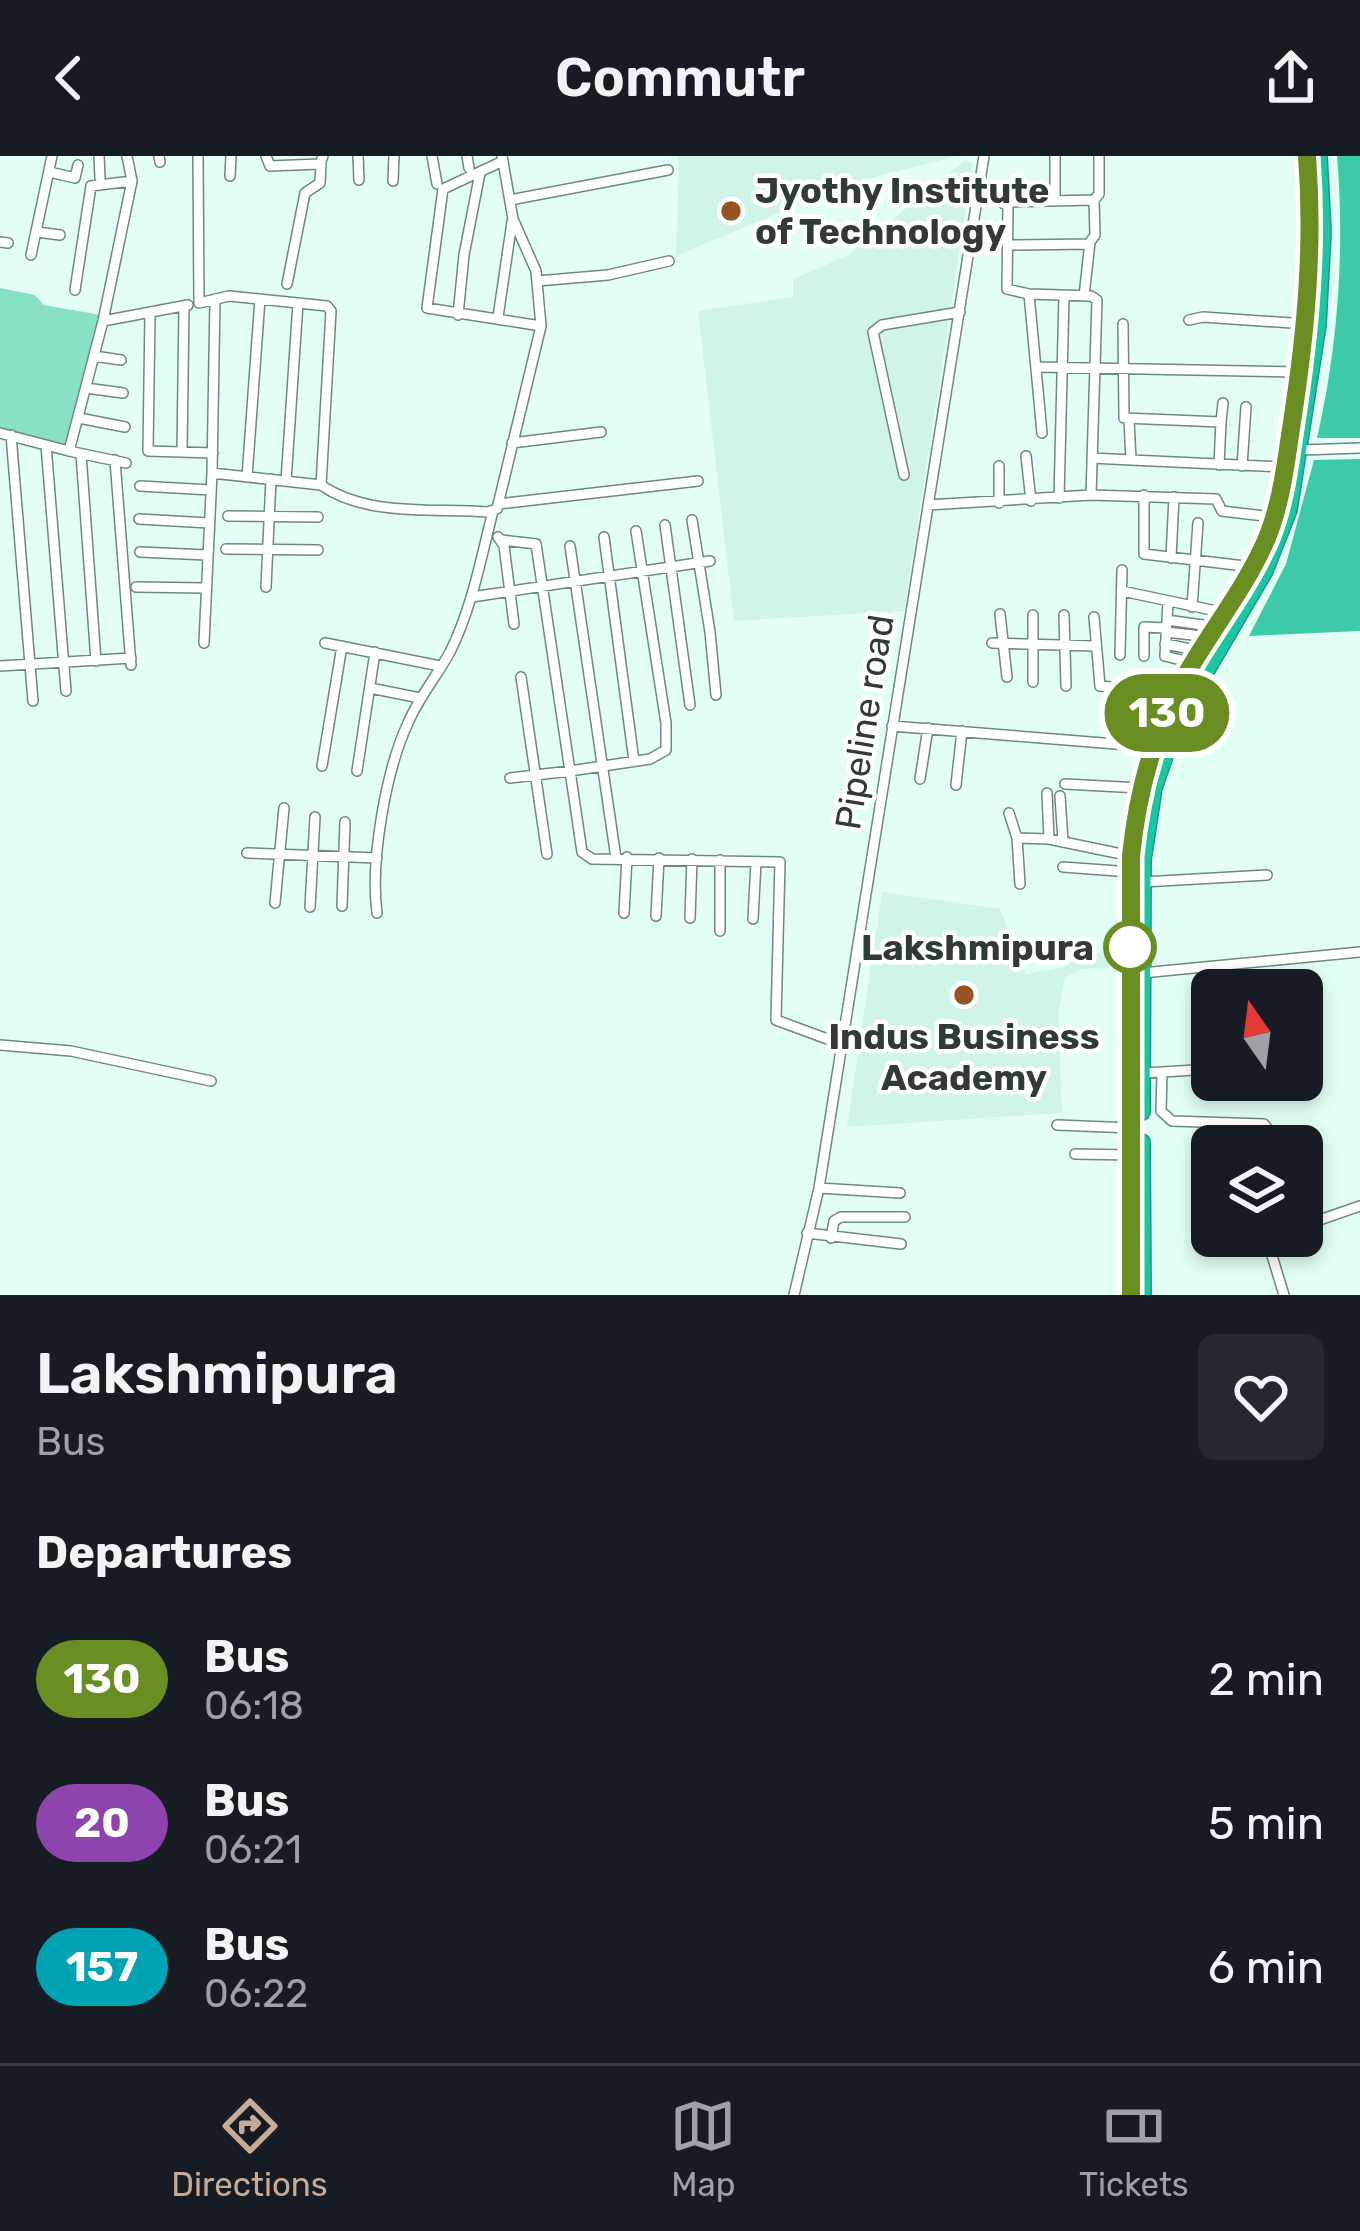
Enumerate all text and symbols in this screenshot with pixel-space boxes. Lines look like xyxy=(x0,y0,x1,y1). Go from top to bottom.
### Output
icon: back xyxy=(36,45,102,111)
icon: share xyxy=(1258,45,1324,111)
text: Commutr xyxy=(555,46,805,110)
place label: Jyothy Institute of Technology xyxy=(755,169,1049,253)
marker: Jyothy Institute of Technology xyxy=(718,198,744,224)
street label: Pipeline road xyxy=(826,612,903,833)
line badge: 130 xyxy=(1098,674,1236,752)
text: 130 xyxy=(1128,688,1206,738)
marker: Lakshmipura xyxy=(1105,922,1155,972)
place label: Lakshmipura xyxy=(861,926,1094,969)
north arrow xyxy=(1191,969,1323,1101)
map controls xyxy=(1191,969,1323,1257)
marker: Indus Business Academy xyxy=(951,982,977,1008)
place label: Indus Business Academy xyxy=(828,1015,1100,1099)
button: layers xyxy=(1191,1125,1323,1257)
button: heart xyxy=(1198,1334,1324,1460)
text: Lakshmipura xyxy=(36,1340,398,1407)
text: Bus xyxy=(36,1419,105,1465)
text: Departures xyxy=(36,1526,292,1579)
text: Bus xyxy=(204,1630,289,1683)
text: 2 min xyxy=(1208,1653,1324,1706)
text: 130 xyxy=(63,1654,141,1704)
text: 06:18 xyxy=(204,1683,304,1729)
text: Bus xyxy=(204,1774,289,1827)
text: 5 min xyxy=(1208,1797,1324,1850)
text: 20 xyxy=(74,1798,130,1848)
text: 06:21 xyxy=(204,1827,302,1873)
text: Bus xyxy=(204,1918,289,1971)
text: 6 min xyxy=(1208,1941,1324,1994)
text: 157 xyxy=(66,1942,138,1992)
text: 06:22 xyxy=(204,1971,308,2017)
tab: Directions xyxy=(171,2093,328,2204)
tab: Map xyxy=(670,2093,736,2204)
tab: Tickets xyxy=(1079,2093,1189,2204)

